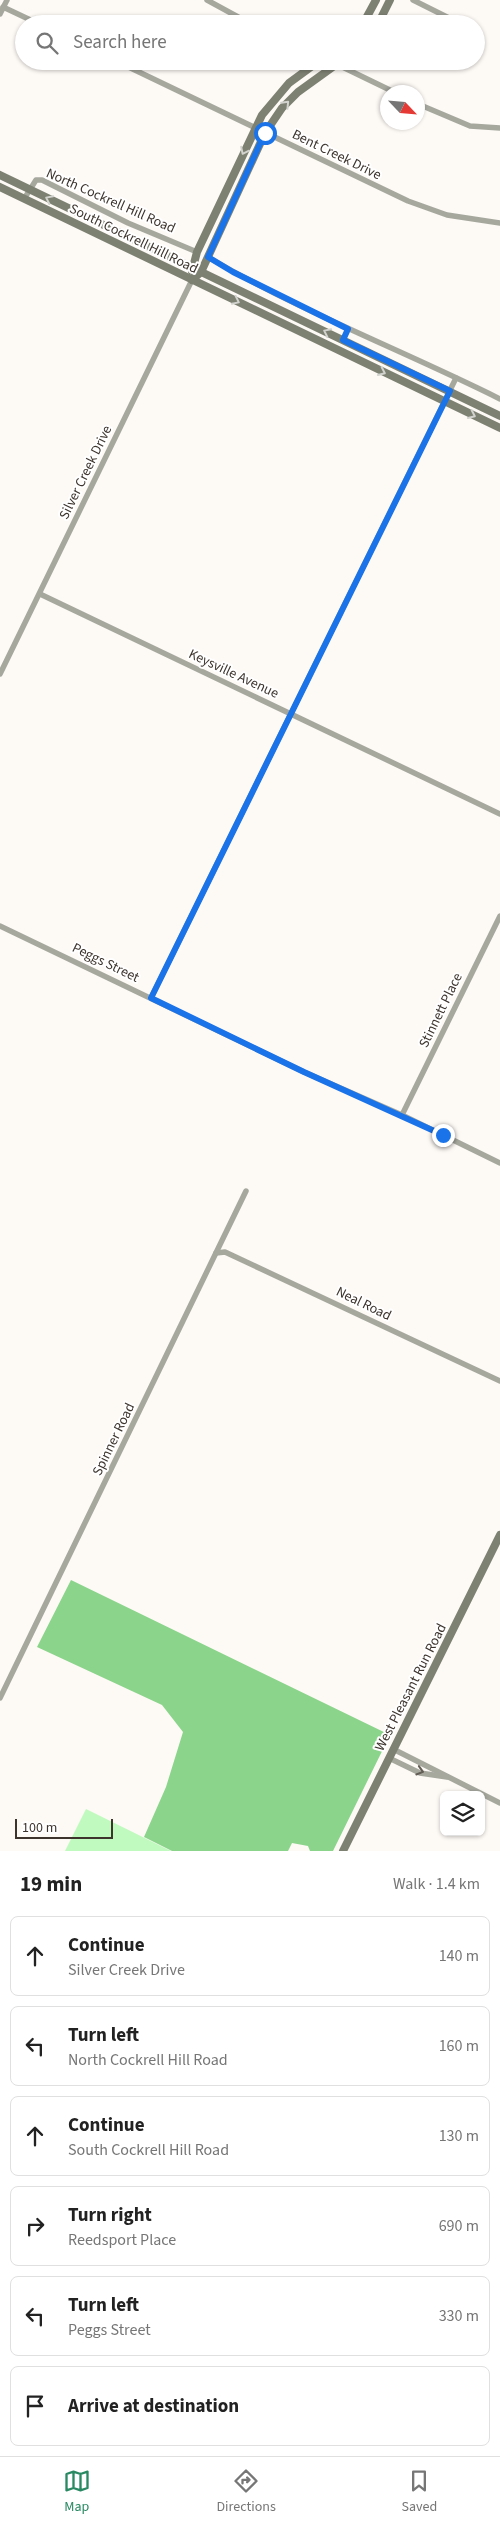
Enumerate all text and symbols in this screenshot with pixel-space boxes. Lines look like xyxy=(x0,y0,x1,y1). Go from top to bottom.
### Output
search box xyxy=(15,15,485,70)
icon: search xyxy=(33,29,61,57)
text: Search here xyxy=(73,29,167,56)
north arrow xyxy=(380,85,425,130)
one-way arrow xyxy=(280,101,289,110)
route start xyxy=(254,122,277,145)
street label: Bent Creek Drive xyxy=(289,125,385,185)
one-way arrow xyxy=(240,145,250,154)
street label: North Cockrell Hill Road xyxy=(43,163,178,238)
one-way arrow xyxy=(45,195,54,205)
street label: South Cockrell Hill Road xyxy=(66,199,201,279)
one-way arrow xyxy=(231,295,240,306)
one-way arrow xyxy=(323,328,332,338)
one-way arrow xyxy=(377,366,386,377)
one-way arrow xyxy=(467,409,476,419)
street label: Silver Creek Drive xyxy=(54,422,117,523)
street label: Keysville Avenue xyxy=(185,644,282,704)
street label: Peggs Street xyxy=(69,938,143,988)
street label: Stinnett Place xyxy=(414,970,468,1051)
route end xyxy=(432,1124,455,1147)
street label: Neal Road xyxy=(333,1282,395,1326)
street label: Spinner Road xyxy=(88,1400,140,1479)
street label: West Pleasant Run Road xyxy=(370,1620,452,1755)
one-way arrow xyxy=(415,1766,424,1776)
map controls xyxy=(440,1791,485,1836)
button: layers xyxy=(440,1791,485,1836)
scale bar xyxy=(15,1816,112,1839)
text: 100 m xyxy=(22,1818,57,1838)
text: 19 min xyxy=(20,1869,82,1899)
text: Walk · 1.4 km xyxy=(393,1873,480,1895)
text: Continue xyxy=(68,1932,145,1959)
icon: ahead xyxy=(21,1942,49,1970)
text: 140 m xyxy=(439,1945,479,1967)
text: Silver Creek Drive xyxy=(68,1959,185,1981)
text: Turn left xyxy=(68,2022,139,2049)
icon: left xyxy=(21,2032,49,2060)
text: 160 m xyxy=(439,2035,479,2057)
text: North Cockrell Hill Road xyxy=(68,2049,228,2071)
text: Continue xyxy=(68,2112,145,2139)
icon: ahead xyxy=(21,2122,49,2150)
text: 130 m xyxy=(439,2125,479,2147)
text: South Cockrell Hill Road xyxy=(68,2139,229,2161)
text: Turn right xyxy=(68,2202,152,2229)
icon: right xyxy=(21,2212,49,2240)
text: 690 m xyxy=(439,2215,479,2237)
text: Reedsport Place xyxy=(68,2229,176,2251)
text: Turn left xyxy=(68,2292,139,2319)
icon: left xyxy=(21,2302,49,2330)
text: 330 m xyxy=(439,2305,479,2327)
text: Peggs Street xyxy=(68,2319,151,2341)
icon: arrive xyxy=(21,2392,49,2420)
text: Arrive at destination xyxy=(68,2393,239,2420)
tab: Map xyxy=(63,2467,91,2517)
tab: Directions xyxy=(217,2467,276,2517)
tab: Saved xyxy=(401,2467,437,2517)

